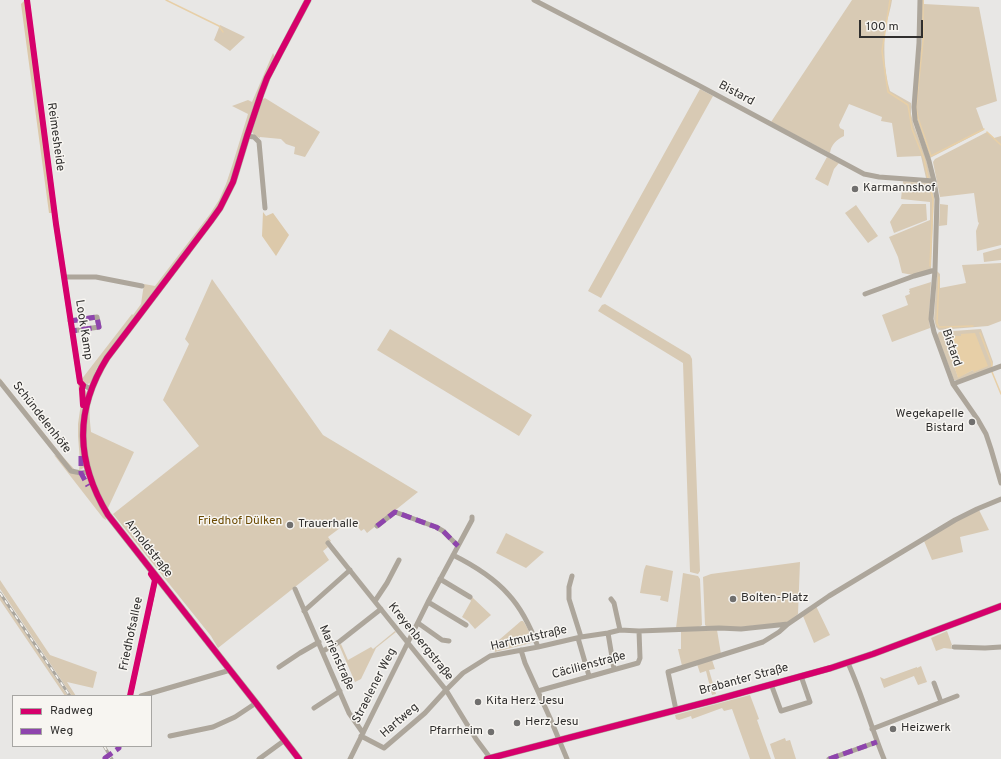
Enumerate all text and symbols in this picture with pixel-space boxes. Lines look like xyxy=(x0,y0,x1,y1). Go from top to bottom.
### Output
scale bar xyxy=(861,12,925,38)
text: 100 m xyxy=(866,19,899,35)
street label: Bistard xyxy=(716,79,756,109)
street label: Reimesheide xyxy=(43,102,67,172)
place label: Karmannshof xyxy=(863,182,935,196)
marker: Karmannshof xyxy=(850,184,860,194)
street label: Look Kamp xyxy=(71,299,95,361)
street label: Bistard xyxy=(938,327,964,369)
street label: Schündelenhöfe xyxy=(9,379,73,457)
place label: Wegekapelle Bistard xyxy=(896,408,964,436)
marker: Wegekapelle Bistard xyxy=(967,417,977,427)
park label: Friedhof Dülken xyxy=(198,515,282,529)
street label: Arnoldstraße xyxy=(121,517,175,581)
place label: Trauerhalle xyxy=(298,518,358,532)
marker: Trauerhalle xyxy=(285,520,295,530)
place label: Bolten-Platz xyxy=(741,592,809,606)
marker: Bolten-Platz xyxy=(728,594,738,604)
street label: Friedhofsallee xyxy=(117,596,147,672)
street label: Kreyenbergstraße xyxy=(384,600,456,684)
street label: Marienstraße xyxy=(315,623,357,693)
street label: Hartmutstraße xyxy=(489,623,569,655)
street label: Straelener Weg xyxy=(350,646,400,726)
street label: Cäcilienstraße xyxy=(550,649,628,683)
street label: Brabanter Straße xyxy=(698,661,790,699)
legend xyxy=(12,695,152,747)
place label: Kita Herz Jesu xyxy=(486,695,564,709)
marker: Kita Herz Jesu xyxy=(473,697,483,707)
street label: Hartweg xyxy=(378,701,422,741)
text: Radweg xyxy=(50,703,93,719)
place label: Herz Jesu xyxy=(525,716,579,730)
marker: Herz Jesu xyxy=(512,718,522,728)
place label: Heizwerk xyxy=(901,722,951,736)
text: Weg xyxy=(50,723,73,739)
marker: Heizwerk xyxy=(888,724,898,734)
place label: Pfarrheim xyxy=(429,725,483,739)
marker: Pfarrheim xyxy=(486,727,496,737)

